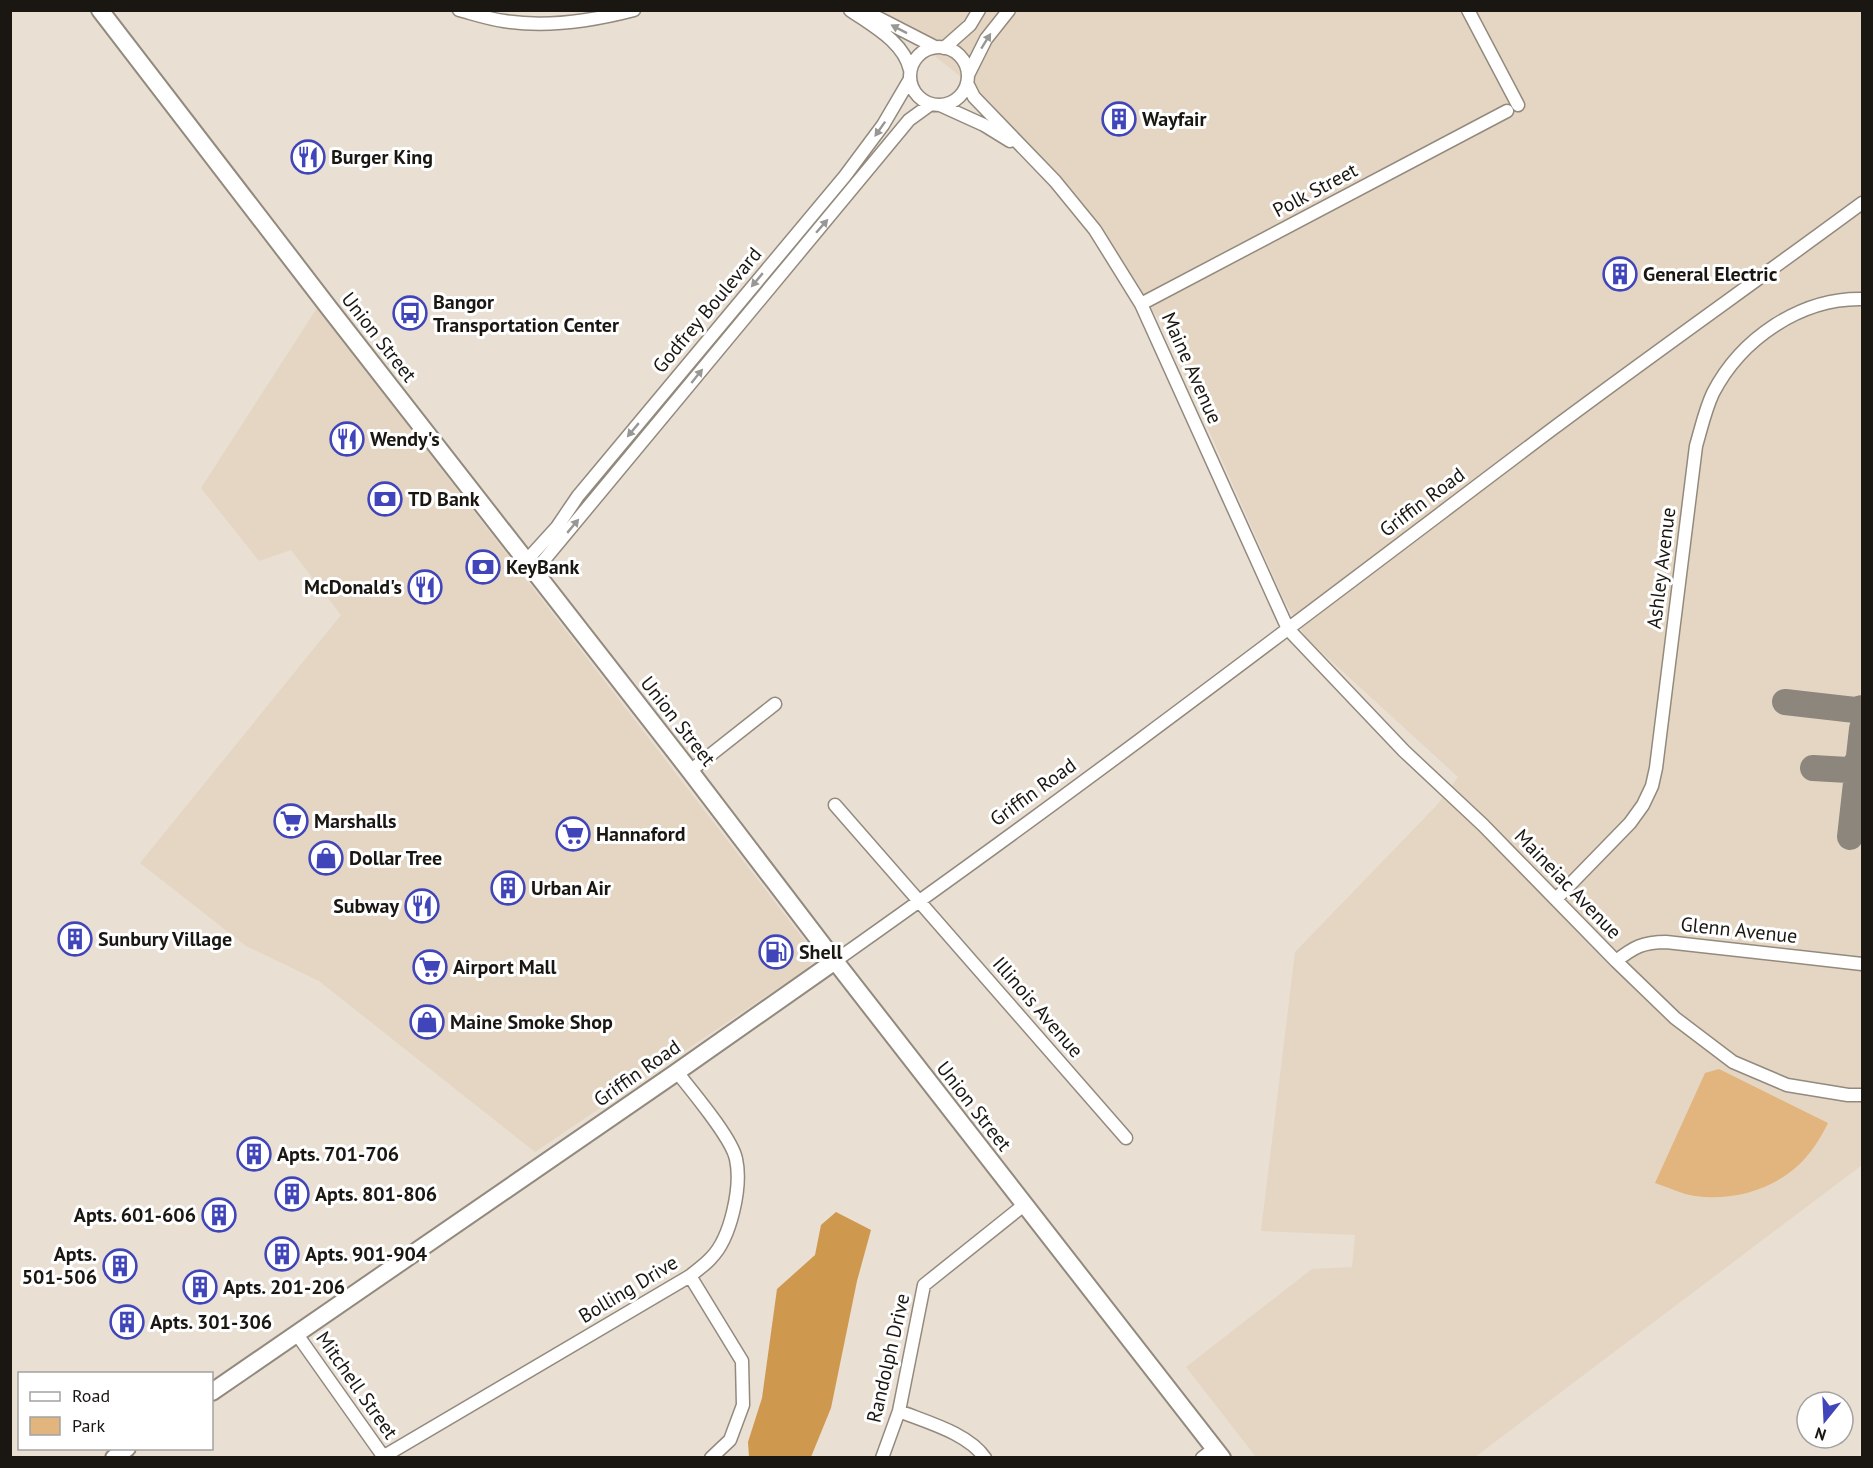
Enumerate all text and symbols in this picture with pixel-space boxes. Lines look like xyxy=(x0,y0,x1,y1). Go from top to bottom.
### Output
one-way arrow xyxy=(890,24,907,34)
one-way arrow xyxy=(980,33,991,49)
building icon: Wayfair xyxy=(1101,101,1137,137)
place label: Wayfair xyxy=(1142,106,1207,132)
one-way arrow xyxy=(875,121,886,137)
restaurant icon: Burger King xyxy=(290,139,326,175)
place label: Burger King xyxy=(331,144,433,170)
street label: Polk Street xyxy=(1268,157,1362,223)
one-way arrow xyxy=(815,219,828,234)
street label: Godfrey Boulevard xyxy=(647,242,767,378)
building icon: General Electric xyxy=(1602,256,1638,292)
place label: General Electric xyxy=(1643,261,1778,287)
one-way arrow xyxy=(752,273,764,288)
street label: Union Street xyxy=(336,287,422,388)
place label: Bangor Transportation Center xyxy=(433,289,619,338)
bus stop icon: Bangor Transportation Center xyxy=(392,295,428,331)
street label: Maine Avenue xyxy=(1156,308,1228,428)
one-way arrow xyxy=(691,368,704,384)
restaurant icon: Wendy's xyxy=(329,421,365,457)
one-way arrow xyxy=(626,422,639,438)
place label: Wendy's xyxy=(370,426,440,452)
street label: Griffin Road xyxy=(1374,461,1470,543)
bank icon: TD Bank xyxy=(367,481,403,517)
place label: TD Bank xyxy=(408,486,480,512)
street label: Ashley Avenue xyxy=(1641,506,1681,630)
one-way arrow xyxy=(566,519,579,534)
bank icon: KeyBank xyxy=(465,549,501,585)
place label: KeyBank xyxy=(506,554,580,580)
restaurant icon: McDonald's xyxy=(407,569,443,605)
place label: McDonald's xyxy=(304,574,402,600)
street label: Union Street xyxy=(635,671,721,772)
street label: Griffin Road xyxy=(985,752,1081,832)
supermarket icon: Marshalls xyxy=(273,803,309,839)
place label: Marshalls xyxy=(314,808,396,834)
supermarket icon: Hannaford xyxy=(555,816,591,852)
place label: Hannaford xyxy=(596,821,686,847)
street label: Maineiac Avenue xyxy=(1509,823,1627,945)
shop icon: Dollar Tree xyxy=(308,840,344,876)
place label: Dollar Tree xyxy=(349,845,442,871)
building icon: Urban Air xyxy=(490,870,526,906)
place label: Urban Air xyxy=(531,875,611,901)
restaurant icon: Subway xyxy=(404,888,440,924)
place label: Subway xyxy=(333,893,399,919)
street label: Glenn Avenue xyxy=(1679,911,1799,949)
building icon: Sunbury Village xyxy=(57,921,93,957)
place label: Sunbury Village xyxy=(98,926,232,952)
fuel station icon: Shell xyxy=(758,934,794,970)
place label: Shell xyxy=(799,939,843,965)
supermarket icon: Airport Mall xyxy=(412,949,448,985)
street label: Illinois Avenue xyxy=(987,951,1089,1063)
place label: Airport Mall xyxy=(453,954,556,980)
shop icon: Maine Smoke Shop xyxy=(409,1004,445,1040)
place label: Maine Smoke Shop xyxy=(450,1009,613,1035)
street label: Griffin Road xyxy=(589,1034,685,1112)
street label: Union Street xyxy=(931,1056,1017,1157)
building icon: Apts. 701-706 xyxy=(236,1136,272,1172)
place label: Apts. 701-706 xyxy=(277,1141,399,1167)
building icon: Apts. 801-806 xyxy=(274,1176,310,1212)
place label: Apts. 801-806 xyxy=(315,1181,437,1207)
building icon: Apts. 601-606 xyxy=(201,1197,237,1233)
place label: Apts. 601-606 xyxy=(74,1202,196,1228)
building icon: Apts. 901-904 xyxy=(264,1236,300,1272)
place label: Apts. 501-506 xyxy=(22,1241,97,1290)
place label: Apts. 901-904 xyxy=(305,1241,428,1267)
building icon: Apts. 501-506 xyxy=(102,1248,138,1284)
street label: Bolling Drive xyxy=(574,1249,682,1329)
building icon: Apts. 201-206 xyxy=(182,1269,218,1305)
place label: Apts. 201-206 xyxy=(223,1274,345,1300)
street label: Randolph Drive xyxy=(861,1291,915,1425)
building icon: Apts. 301-306 xyxy=(109,1304,145,1340)
place label: Apts. 301-306 xyxy=(150,1309,272,1335)
street label: Mitchell Street xyxy=(310,1326,404,1444)
legend xyxy=(18,1372,213,1450)
text: Road xyxy=(72,1384,110,1407)
north arrow xyxy=(1795,1390,1855,1450)
text: Park xyxy=(72,1414,105,1437)
text: N xyxy=(1812,1423,1828,1445)

